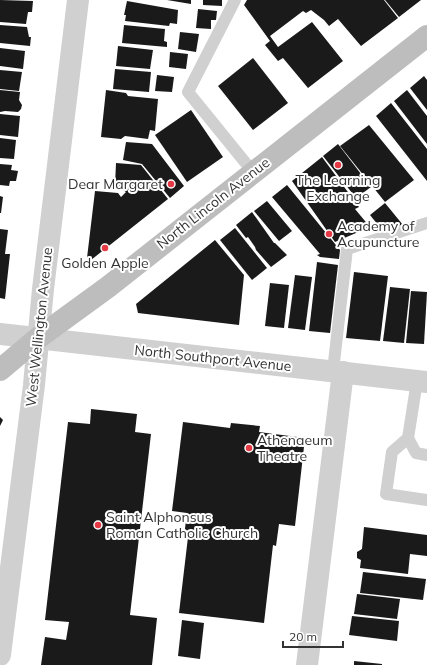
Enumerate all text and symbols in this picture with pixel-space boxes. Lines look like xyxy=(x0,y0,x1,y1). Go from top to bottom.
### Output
street label: North Lincoln Avenue xyxy=(153,153,273,253)
marker: The Learning Exchange xyxy=(333,160,343,170)
place label: The Learning Exchange xyxy=(296,171,380,205)
place label: Dear Margaret xyxy=(68,175,163,193)
marker: Dear Margaret xyxy=(166,179,176,189)
place label: Academy of Acupuncture xyxy=(337,217,419,251)
marker: Academy of Acupuncture xyxy=(324,229,334,239)
marker: Golden Apple xyxy=(100,243,110,253)
street label: West Wellington Avenue xyxy=(22,246,56,408)
place label: Golden Apple xyxy=(61,254,149,272)
street label: North Southport Avenue xyxy=(134,341,292,375)
place label: Athenaeum Theatre xyxy=(257,431,332,465)
marker: Athenaeum Theatre xyxy=(244,443,254,453)
place label: Saint Alphonsus Roman Catholic Church xyxy=(106,508,258,542)
marker: Saint Alphonsus Roman Catholic Church xyxy=(93,520,103,530)
scale bar xyxy=(283,623,343,649)
text: 20 m xyxy=(289,629,317,644)

